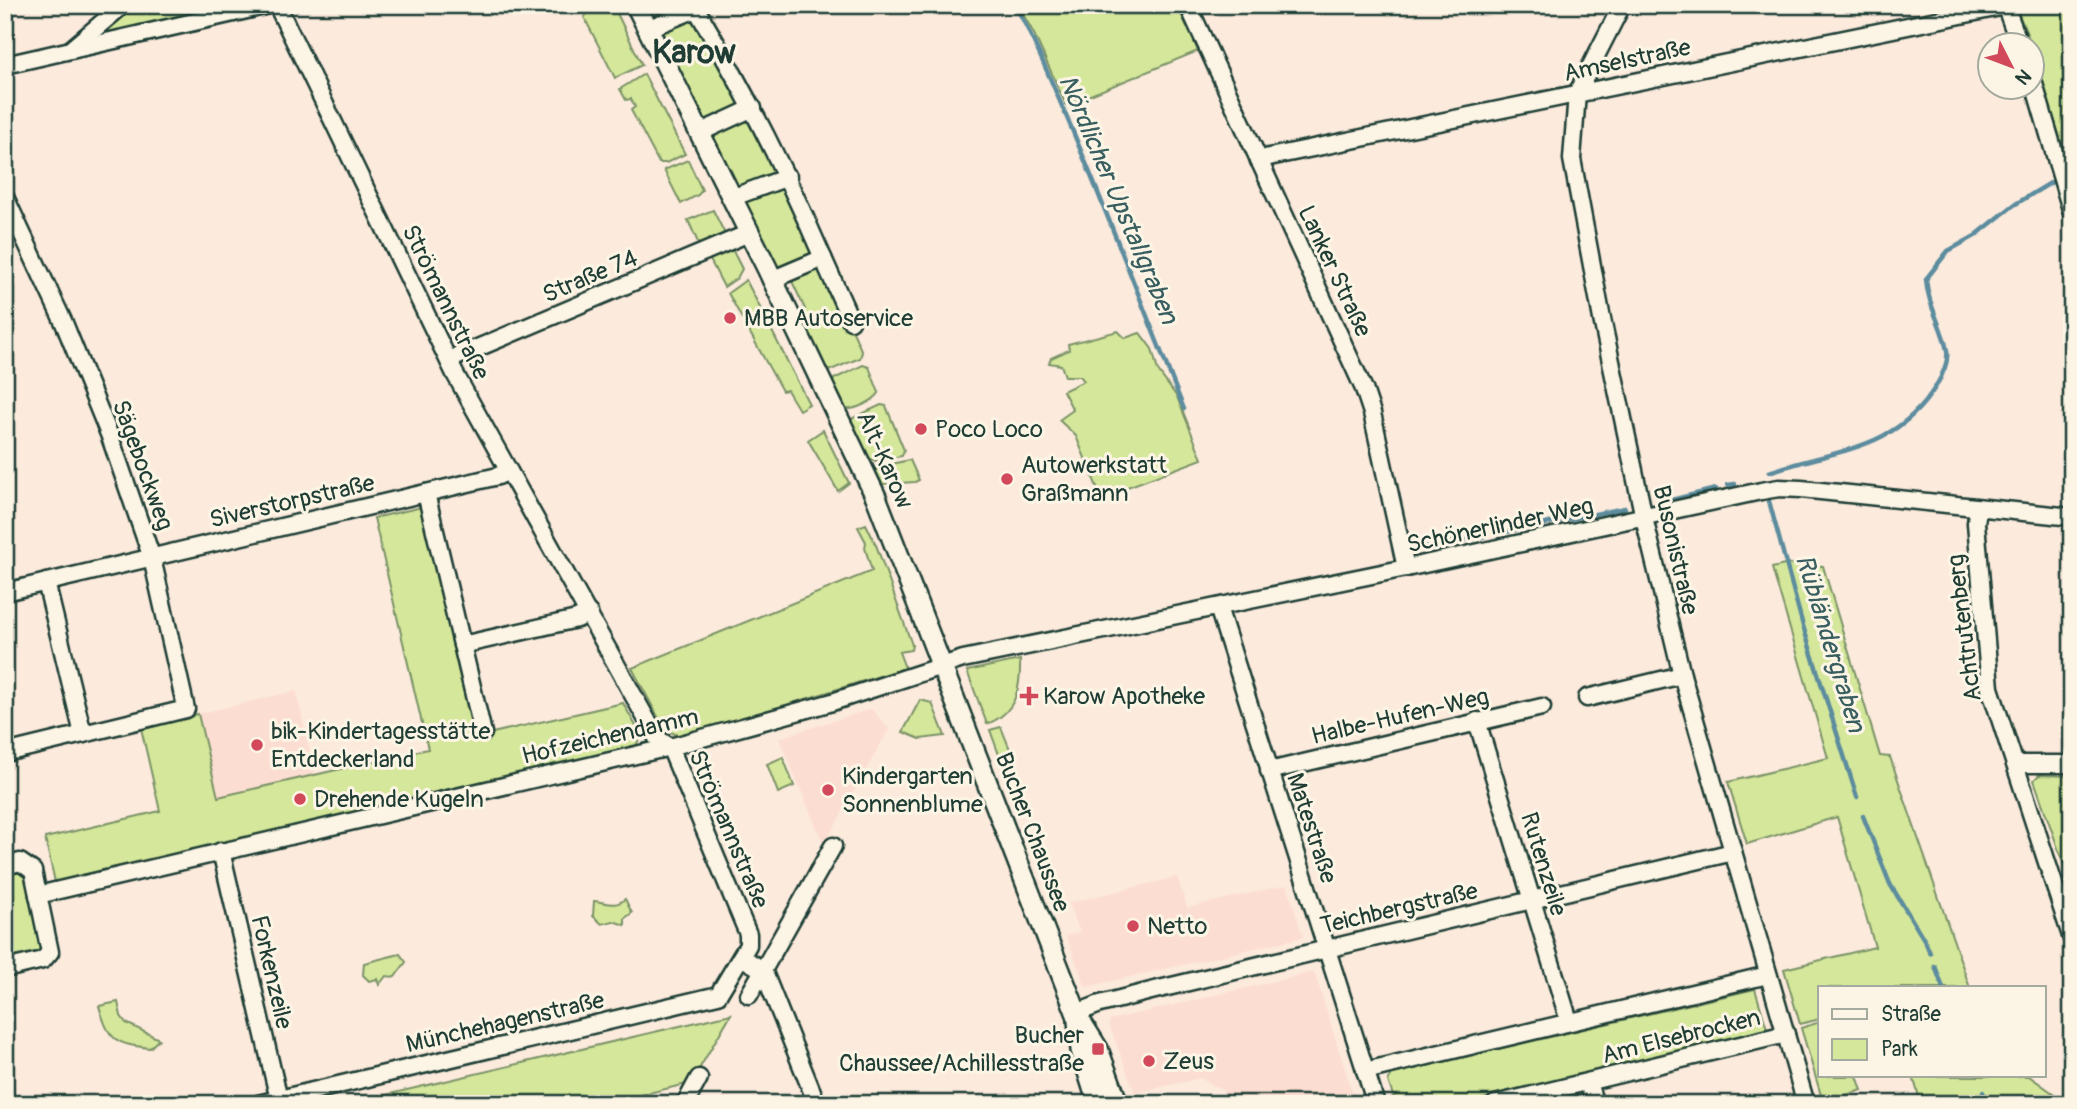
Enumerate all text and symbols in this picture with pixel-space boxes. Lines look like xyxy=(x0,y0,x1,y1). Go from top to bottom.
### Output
north arrow xyxy=(1976,32,2046,102)
district label: Karow xyxy=(652,33,736,73)
street label: Amselstraße xyxy=(1561,33,1694,88)
text: N xyxy=(2010,64,2036,90)
water label: Nördlicher Upstallgraben xyxy=(1051,70,1186,330)
street label: Lanker Straße xyxy=(1292,201,1378,342)
street label: Strömannstraße xyxy=(396,220,496,385)
street label: Straße 74 xyxy=(538,244,642,309)
place label: MBB Autoservice xyxy=(744,304,913,333)
marker: MBB Autoservice xyxy=(722,310,738,326)
street label: Sägebockweg xyxy=(106,396,179,534)
street label: Alt-Karow xyxy=(850,407,919,513)
place label: Poco Loco xyxy=(935,415,1043,444)
marker: Poco Loco xyxy=(913,421,929,437)
place label: Autowerkstatt Graßmann xyxy=(1021,451,1167,508)
street label: Siverstorpstraße xyxy=(207,468,378,535)
marker: Autowerkstatt Graßmann xyxy=(999,471,1015,487)
street label: Busonistraße xyxy=(1647,483,1705,618)
street label: Schönerlinder Weg xyxy=(1404,492,1596,559)
water label: Rübländergraben xyxy=(1788,551,1873,737)
street label: Achtrutenberg xyxy=(1941,553,1988,703)
place label: Karow Apotheke xyxy=(1043,682,1205,711)
street label: Halbe-Hufen-Weg xyxy=(1309,682,1492,751)
marker: Karow Apotheke xyxy=(1021,688,1037,704)
street label: Hofzeichendamm xyxy=(519,702,701,771)
place label: bik-Kindertagesstätte Entdeckerland xyxy=(271,717,490,774)
marker: bik-Kindertagesstätte Entdeckerland xyxy=(249,737,265,753)
street label: Strömannstraße xyxy=(682,746,775,913)
street label: Bucher Chaussee xyxy=(989,748,1076,916)
place label: Kindergarten Sonnenblume xyxy=(842,762,983,819)
street label: Matestraße xyxy=(1280,769,1343,887)
marker: Kindergarten Sonnenblume xyxy=(820,782,836,798)
place label: Drehende Kugeln xyxy=(314,785,484,814)
marker: Drehende Kugeln xyxy=(292,791,308,807)
street label: Rutenzeile xyxy=(1514,809,1573,920)
street label: Teichbergstraße xyxy=(1318,876,1481,941)
street label: Forkenzeile xyxy=(244,912,299,1032)
place label: Netto xyxy=(1147,912,1207,941)
marker: Netto xyxy=(1125,918,1141,934)
street label: Münchehagenstraße xyxy=(403,986,607,1059)
legend xyxy=(1818,986,2046,1078)
text: Straße xyxy=(1881,1001,1941,1028)
street label: Am Elsebrocken xyxy=(1599,1003,1763,1070)
place label: Bucher Chaussee/Achillesstraße xyxy=(839,1021,1084,1078)
text: Park xyxy=(1881,1036,1918,1063)
marker: Bucher Chaussee/Achillesstraße xyxy=(1090,1041,1106,1057)
place label: Zeus xyxy=(1163,1047,1214,1076)
marker: Zeus xyxy=(1141,1053,1157,1069)

